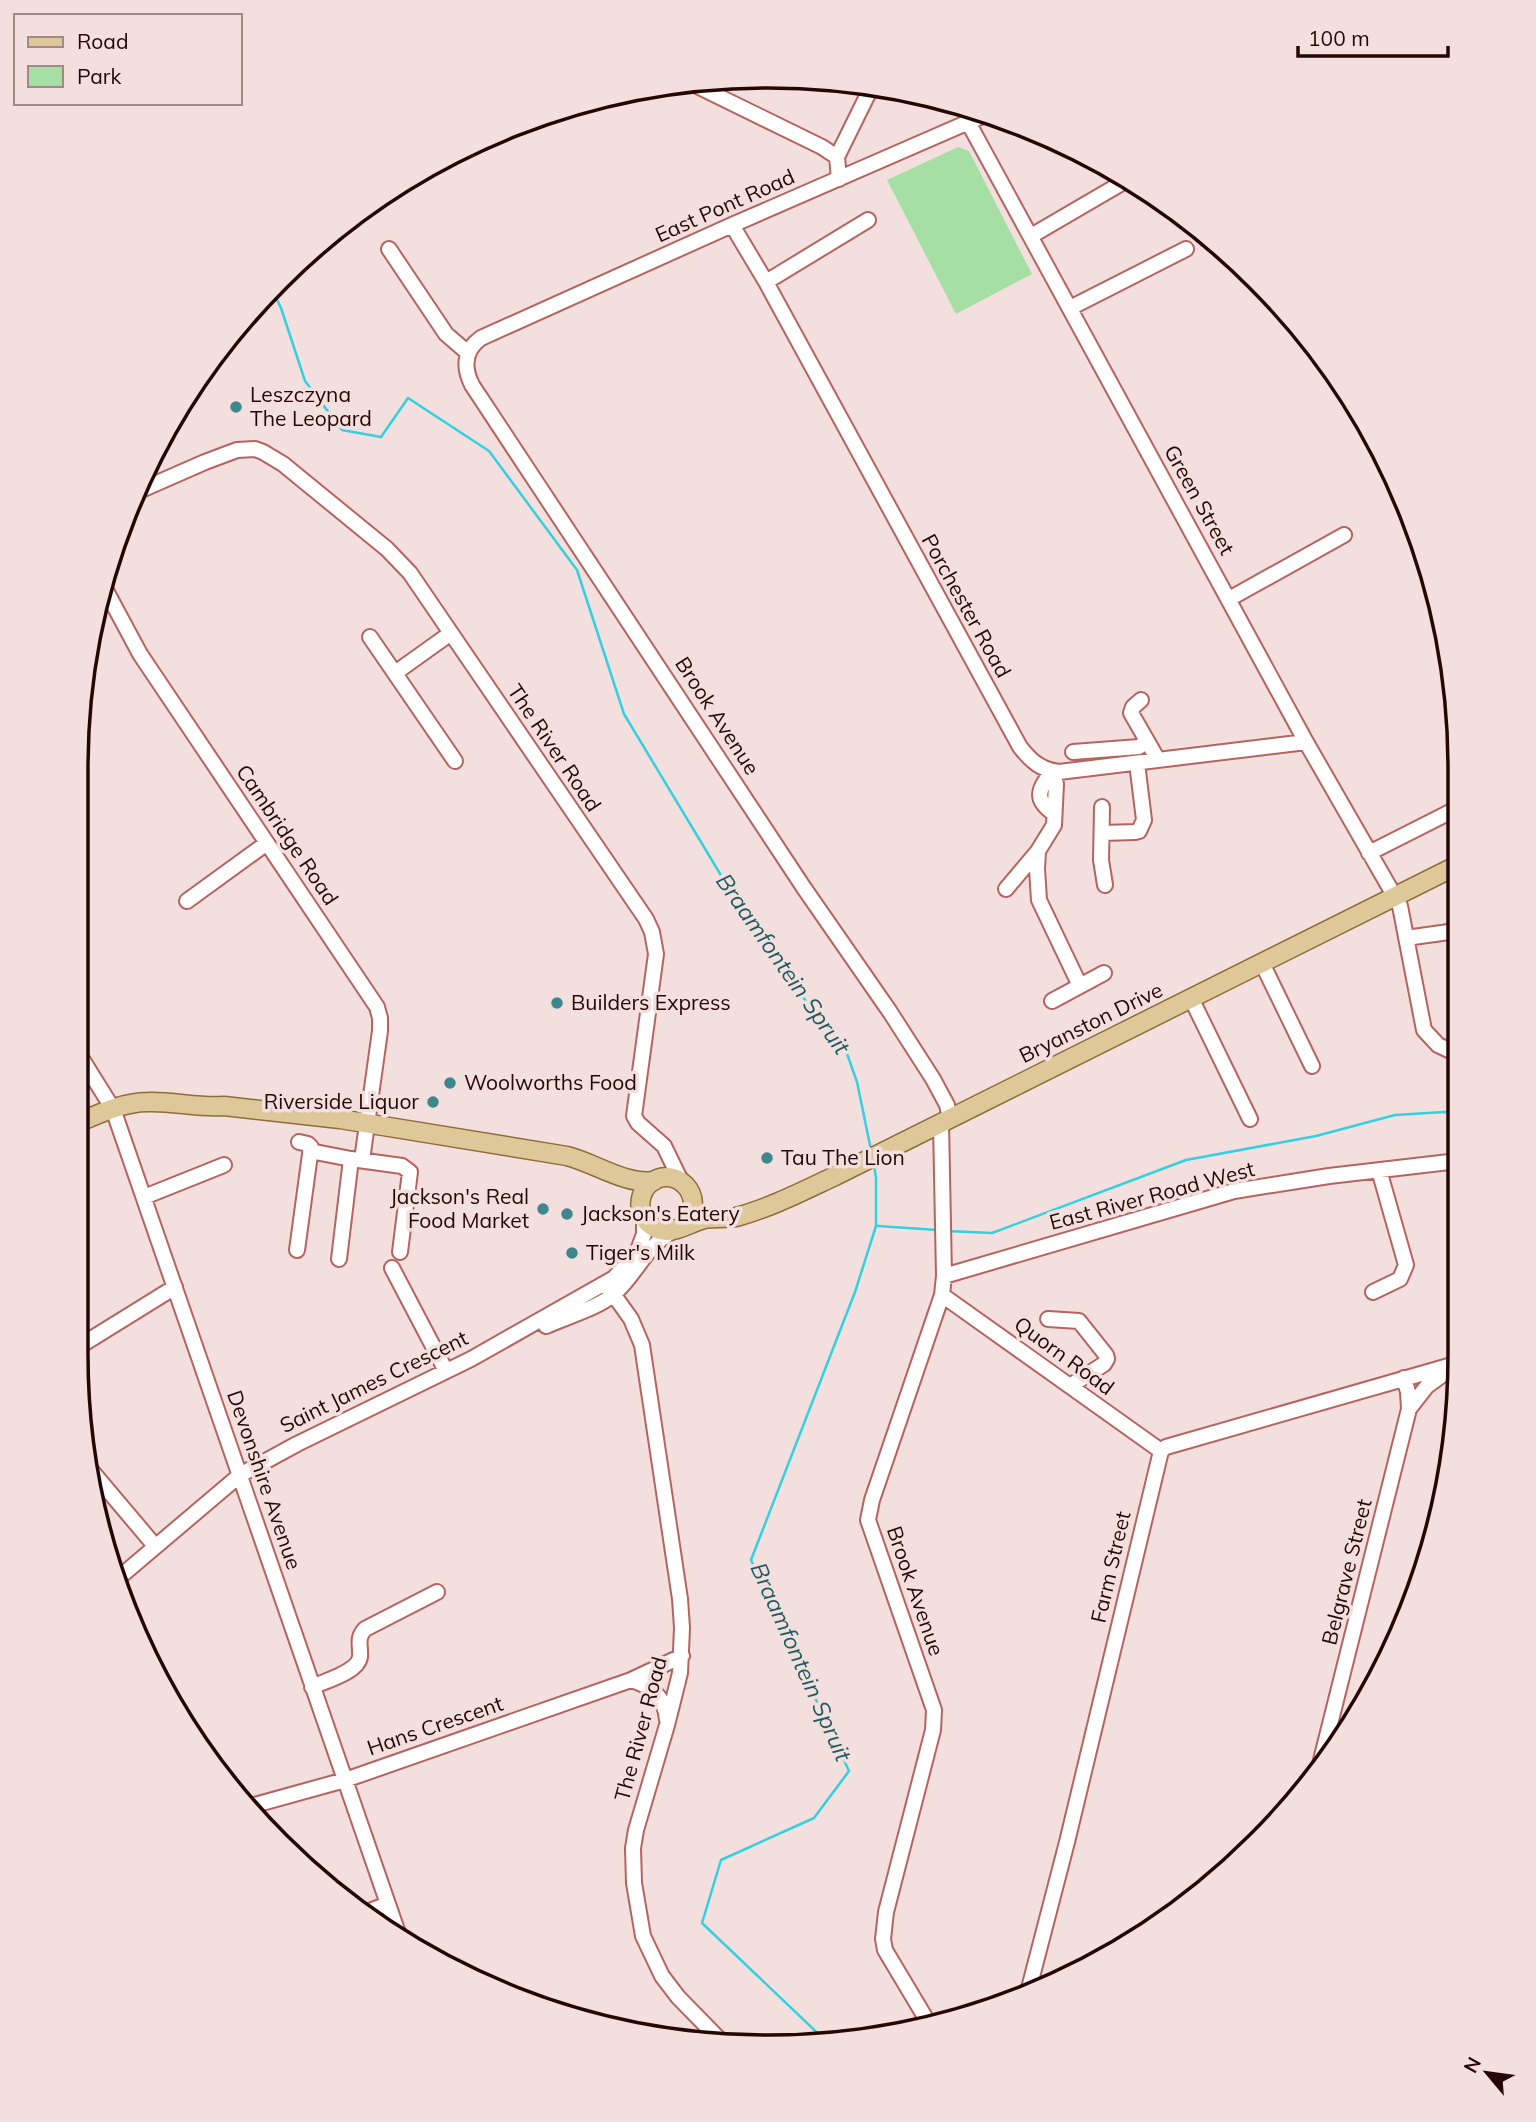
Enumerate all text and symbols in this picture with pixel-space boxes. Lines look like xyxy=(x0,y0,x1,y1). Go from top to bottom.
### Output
legend xyxy=(14,14,242,105)
scale bar xyxy=(1298,14,1448,58)
text: 100 m xyxy=(1308,25,1370,51)
text: Road xyxy=(77,28,128,54)
text: Park xyxy=(77,63,121,89)
street label: East Pont Road xyxy=(651,163,798,247)
place label: Leszczyna The Leopard xyxy=(250,381,372,431)
marker: Leszczyna The Leopard xyxy=(228,399,244,415)
street label: Green Street xyxy=(1159,440,1241,559)
street label: Porchester Road xyxy=(917,529,1017,682)
street label: Brook Avenue xyxy=(670,652,766,779)
street label: The River Road xyxy=(503,679,607,816)
street label: Cambridge Road xyxy=(231,759,344,910)
water label: Braamfontein Spruit xyxy=(710,868,857,1061)
street label: Bryanston Drive xyxy=(1015,976,1167,1068)
place label: Builders Express xyxy=(571,989,731,1015)
marker: Builders Express xyxy=(549,995,565,1011)
place label: Woolworths Food xyxy=(464,1069,637,1095)
marker: Woolworths Food xyxy=(442,1075,458,1091)
place label: Riverside Liquor xyxy=(264,1088,419,1114)
marker: Riverside Liquor xyxy=(425,1094,441,1110)
place label: Tau The Lion xyxy=(781,1144,905,1170)
marker: Tau The Lion xyxy=(759,1150,775,1166)
street label: East River Road West xyxy=(1046,1155,1257,1235)
place label: Jackson's Real Food Market xyxy=(390,1183,529,1233)
place label: Jackson's Eatery xyxy=(581,1200,740,1226)
marker: Jackson's Real Food Market xyxy=(535,1201,551,1217)
marker: Jackson's Eatery xyxy=(559,1206,575,1222)
place label: Tiger's Milk xyxy=(586,1239,695,1265)
marker: Tiger's Milk xyxy=(564,1245,580,1261)
street label: Quorn Road xyxy=(1010,1310,1120,1400)
street label: Saint James Crescent xyxy=(275,1324,472,1438)
street label: Devonshire Avenue xyxy=(222,1387,308,1573)
street label: Belgrave Street xyxy=(1315,1496,1377,1647)
street label: Farm Street xyxy=(1085,1509,1135,1625)
street label: Brook Avenue xyxy=(882,1523,950,1659)
water label: Braamfontein Spruit xyxy=(745,1558,859,1766)
street label: The River Road xyxy=(608,1654,672,1804)
street label: Hans Crescent xyxy=(363,1690,506,1760)
north arrow xyxy=(1452,2038,1522,2108)
text: N xyxy=(1458,2053,1486,2077)

